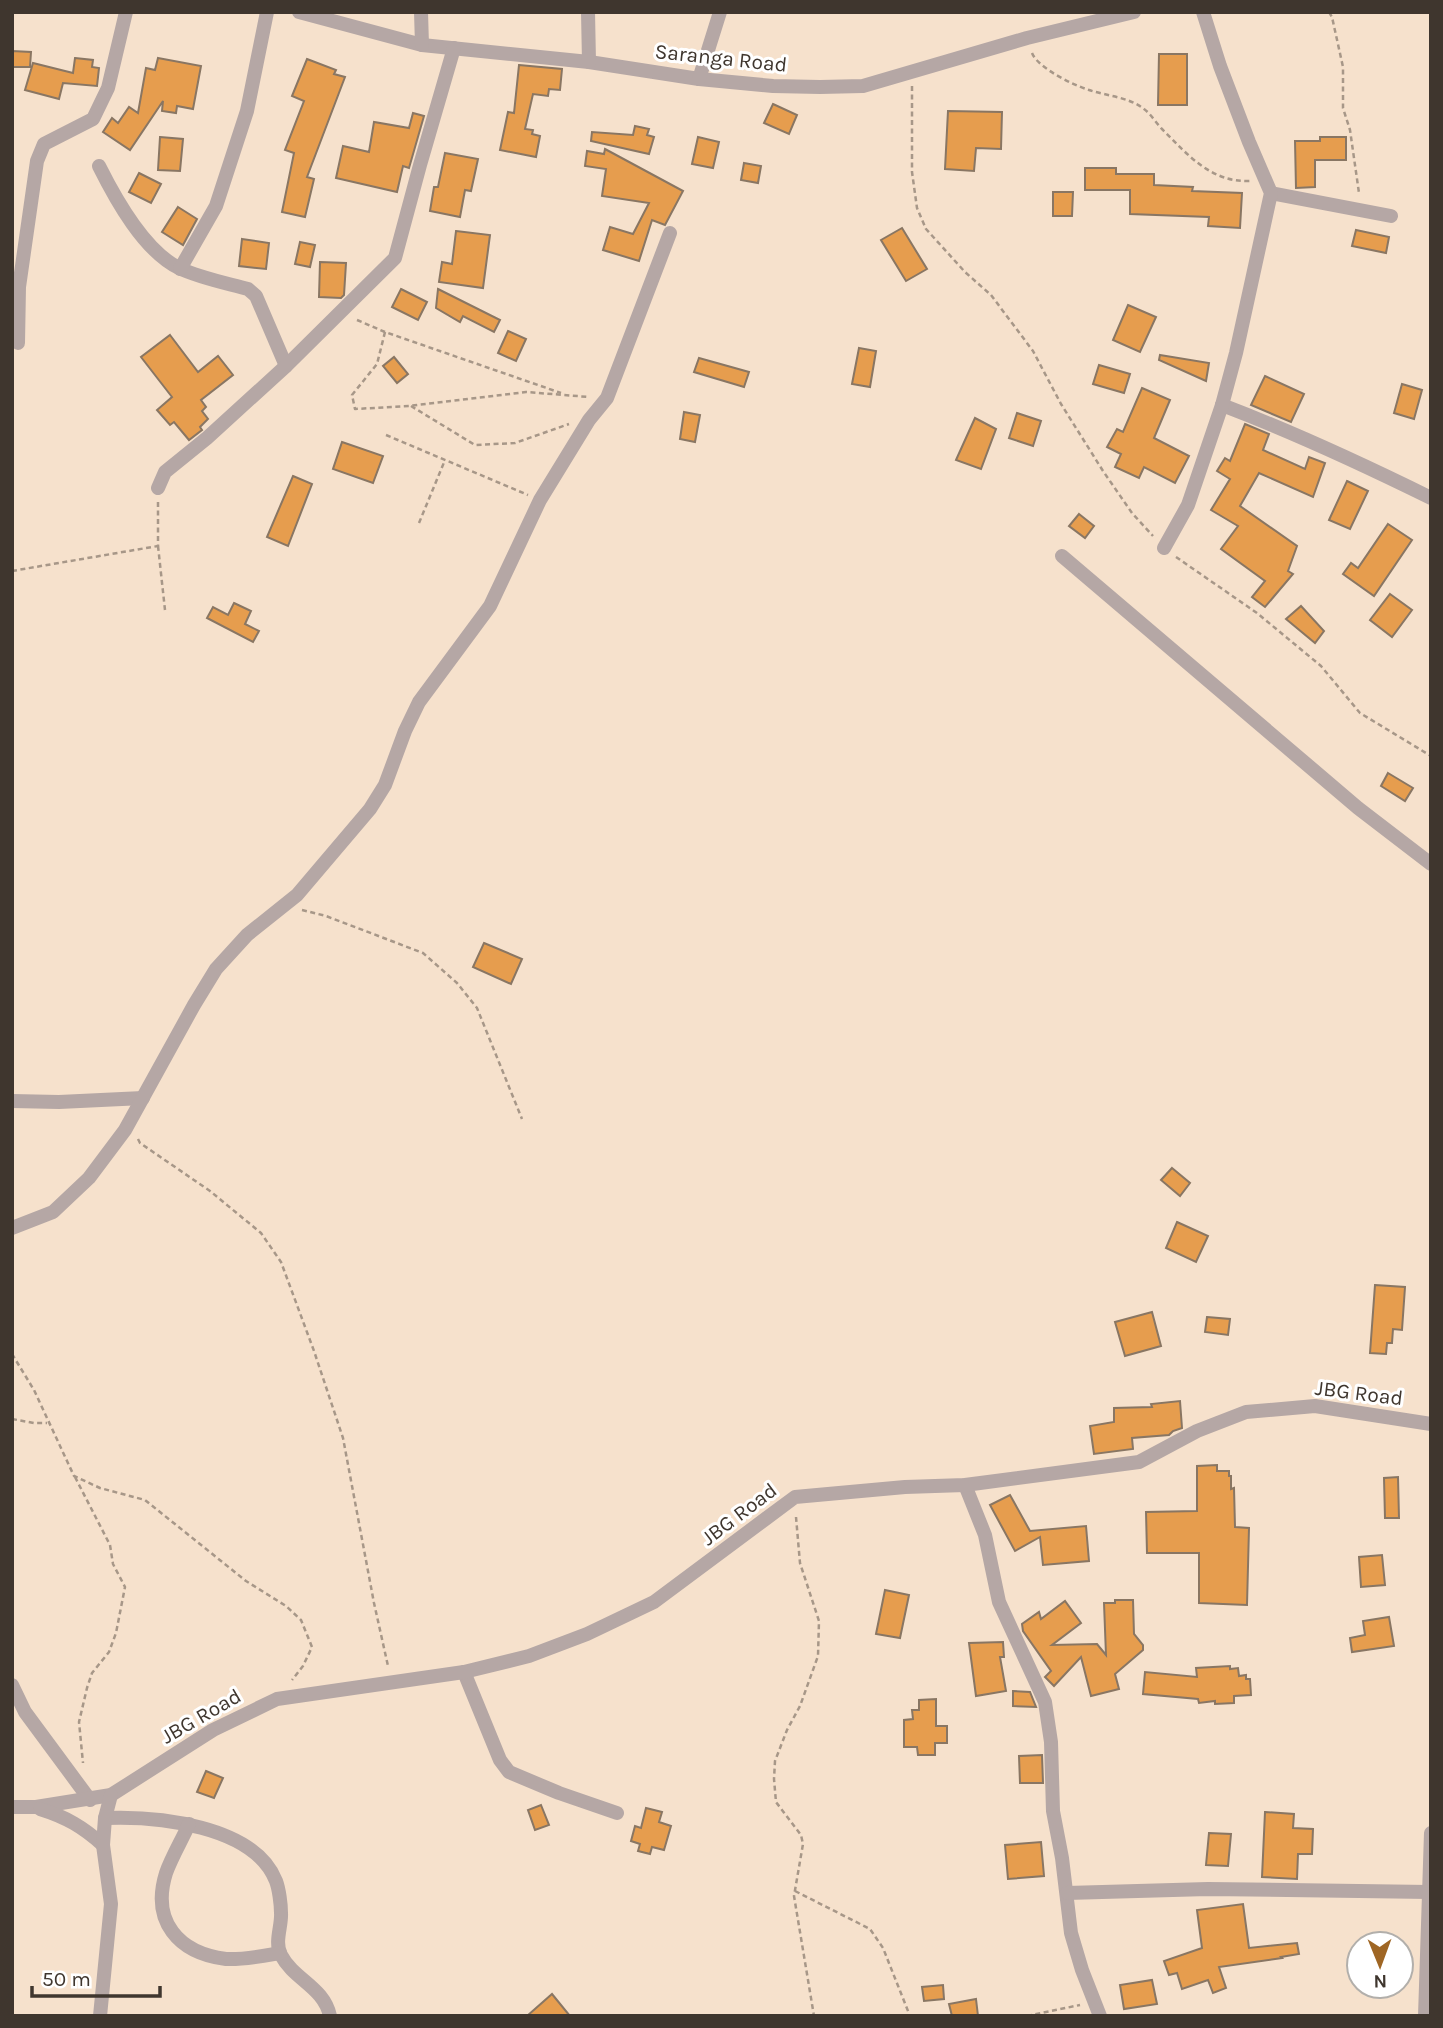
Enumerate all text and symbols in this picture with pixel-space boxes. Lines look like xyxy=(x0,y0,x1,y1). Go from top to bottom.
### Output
street label: Saranga Road xyxy=(654,39,788,77)
street label: JBG Road xyxy=(1314,1376,1404,1410)
street label: JBG Road xyxy=(696,1478,782,1550)
street label: JBG Road xyxy=(157,1684,245,1748)
north arrow xyxy=(1345,1930,1415,2000)
scale bar xyxy=(32,1954,159,1998)
text: 50 m xyxy=(42,1967,91,1991)
text: N xyxy=(1373,1970,1387,1992)

